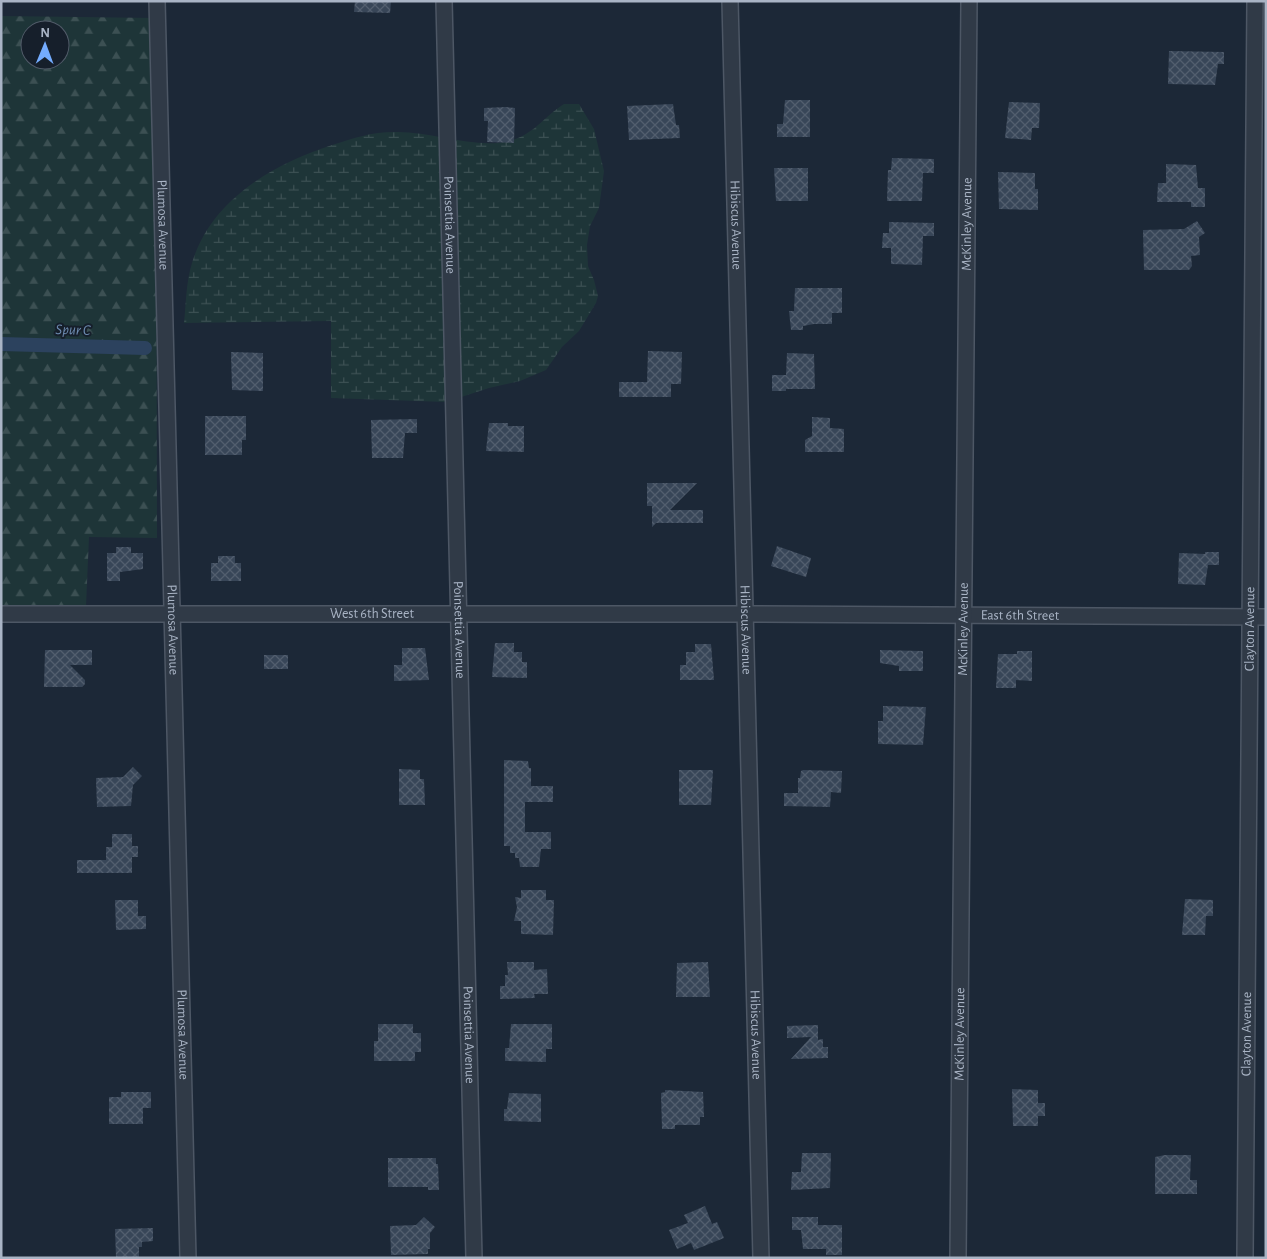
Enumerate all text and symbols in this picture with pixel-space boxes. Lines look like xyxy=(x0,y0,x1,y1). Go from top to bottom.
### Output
north arrow xyxy=(20,20,70,70)
text: N xyxy=(40,26,50,40)
street label: Poinsettia Avenue xyxy=(441,176,458,274)
street label: McKinley Avenue xyxy=(960,177,974,271)
street label: Plumosa Avenue xyxy=(154,179,171,270)
street label: Hibiscus Avenue xyxy=(727,180,744,270)
water label: Spur C xyxy=(55,322,91,338)
street label: Poinsettia Avenue xyxy=(451,581,467,679)
street label: McKinley Avenue xyxy=(956,582,971,676)
street label: Plumosa Avenue xyxy=(164,584,181,675)
street label: Hibiscus Avenue xyxy=(737,585,754,675)
street label: Clayton Avenue xyxy=(1243,587,1257,671)
street label: West 6th Street xyxy=(330,607,415,621)
street label: East 6th Street xyxy=(981,608,1060,623)
street label: Poinsettia Avenue xyxy=(461,986,477,1084)
street label: McKinley Avenue xyxy=(953,987,967,1081)
street label: Plumosa Avenue xyxy=(174,989,191,1080)
street label: Hibiscus Avenue xyxy=(747,990,764,1080)
street label: Clayton Avenue xyxy=(1239,992,1254,1076)

